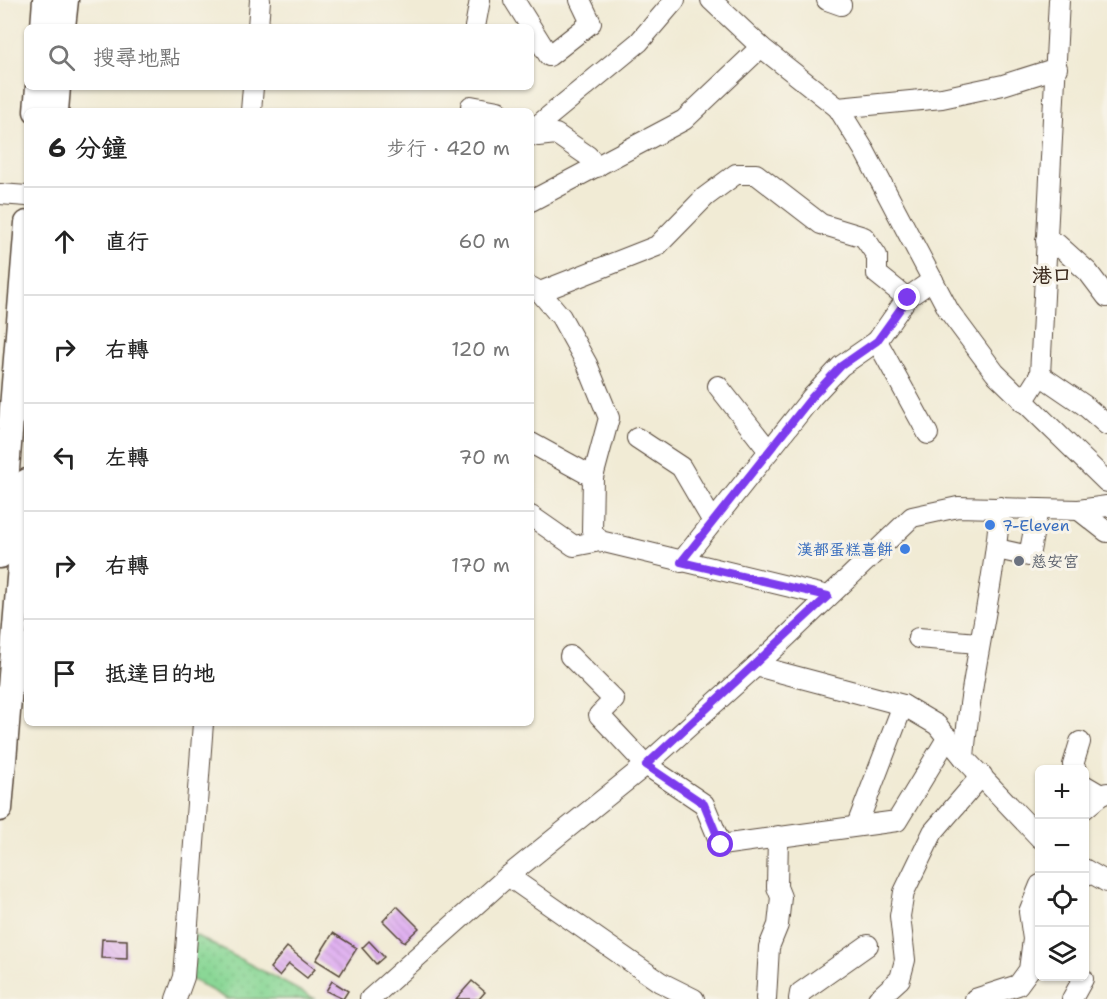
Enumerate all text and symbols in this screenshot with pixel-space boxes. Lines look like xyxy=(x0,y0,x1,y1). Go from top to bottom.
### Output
search box xyxy=(24,24,534,90)
icon: search xyxy=(45,41,78,74)
text: 搜尋地點 xyxy=(93,43,181,72)
text: 6 分鐘 xyxy=(48,130,127,165)
text: 步行 · 420 m xyxy=(387,135,510,161)
icon: ahead xyxy=(48,225,81,258)
text: 直行 xyxy=(105,227,149,256)
text: 60 m xyxy=(458,228,510,254)
district label: 港口 xyxy=(1032,262,1072,288)
route end xyxy=(894,284,920,310)
icon: right xyxy=(48,333,81,366)
text: 右轉 xyxy=(105,335,149,364)
text: 120 m xyxy=(451,336,510,362)
icon: left xyxy=(48,441,81,474)
text: 左轉 xyxy=(105,443,149,472)
text: 70 m xyxy=(458,444,510,470)
place label: 7-Eleven xyxy=(1002,515,1070,536)
marker: 7-Eleven xyxy=(983,518,997,532)
place label: 漢都蛋糕喜餅 xyxy=(797,539,893,560)
marker: 漢都蛋糕喜餅 xyxy=(898,542,912,556)
icon: right xyxy=(48,549,81,582)
text: 右轉 xyxy=(105,551,149,580)
place label: 慈安宮 xyxy=(1031,551,1079,572)
text: 170 m xyxy=(451,552,510,578)
marker: 慈安宮 xyxy=(1012,554,1026,568)
icon: arrive xyxy=(48,657,81,690)
text: 抵達目的地 xyxy=(105,659,215,688)
map controls xyxy=(1035,765,1089,981)
button: + xyxy=(1035,765,1089,819)
button: − xyxy=(1035,819,1089,873)
route start xyxy=(707,831,733,857)
button: locate xyxy=(1035,873,1089,927)
button: layers xyxy=(1035,927,1089,981)

